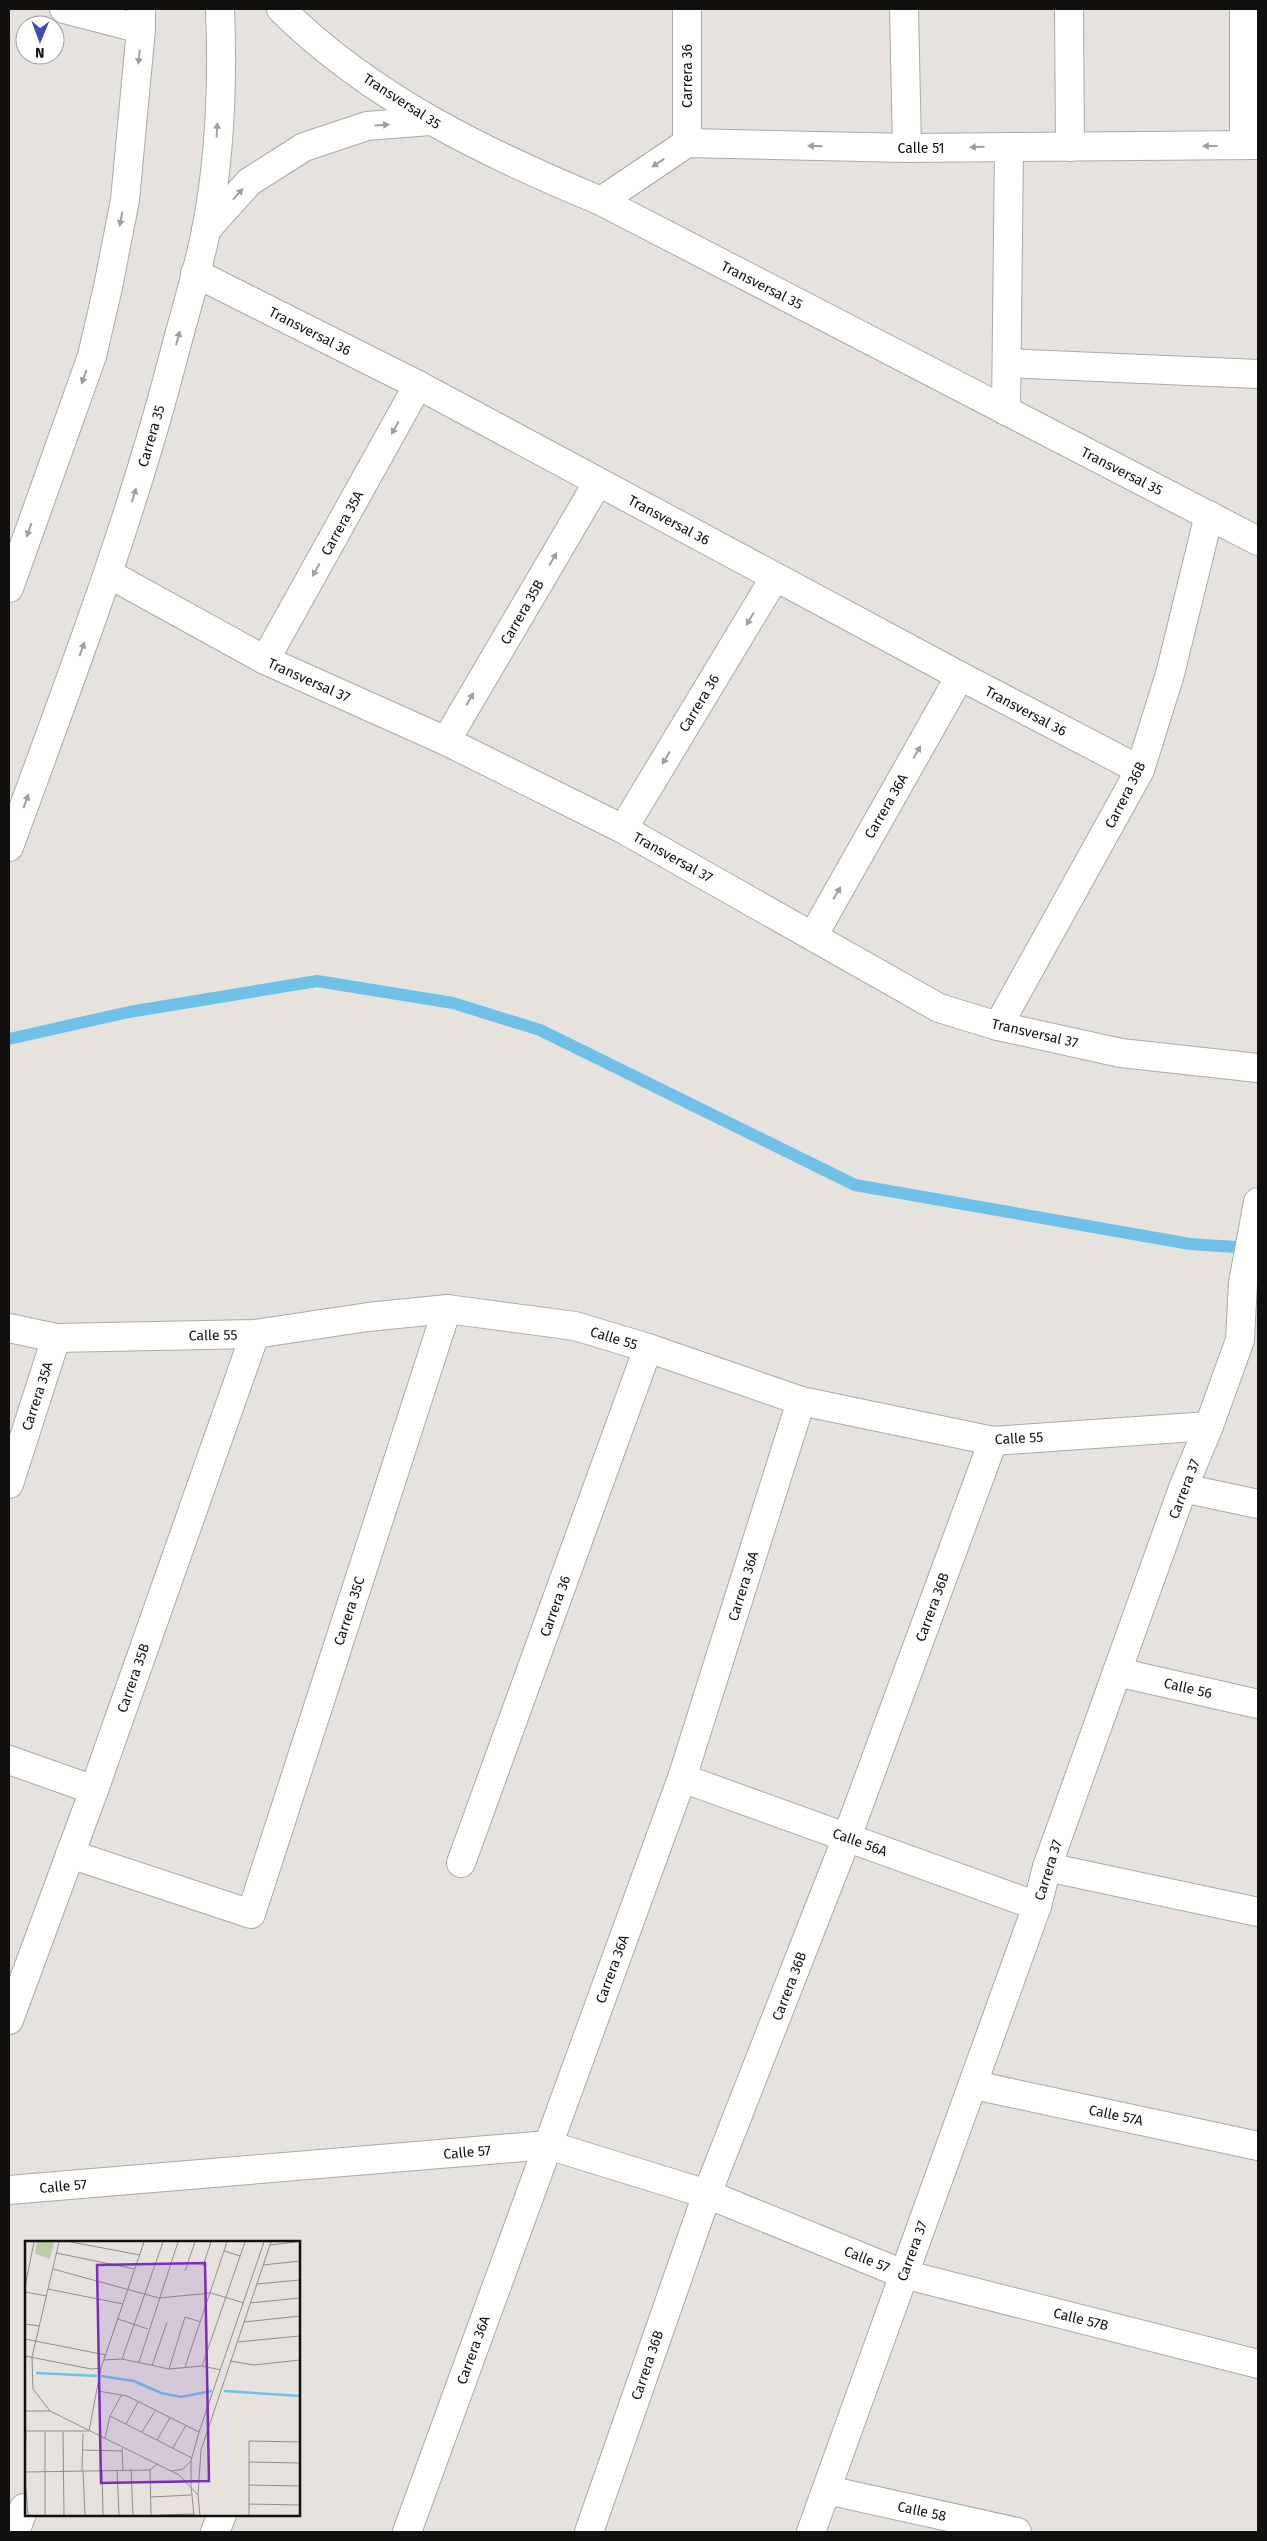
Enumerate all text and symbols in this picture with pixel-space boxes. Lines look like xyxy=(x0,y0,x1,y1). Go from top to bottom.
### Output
north arrow xyxy=(15,15,65,65)
text: N xyxy=(35,44,45,61)
street label: Carrera 36 xyxy=(679,44,696,108)
one-way arrow xyxy=(135,50,143,66)
street label: Transversal 35 xyxy=(360,70,444,133)
one-way arrow xyxy=(374,120,390,128)
one-way arrow xyxy=(214,121,222,137)
street label: Calle 51 xyxy=(897,140,945,157)
one-way arrow xyxy=(806,142,822,150)
one-way arrow xyxy=(1201,142,1217,150)
one-way arrow xyxy=(969,143,985,151)
one-way arrow xyxy=(651,158,665,168)
one-way arrow xyxy=(233,188,244,201)
one-way arrow xyxy=(117,211,125,227)
street label: Transversal 35 xyxy=(718,258,805,313)
street label: Transversal 36 xyxy=(266,304,354,359)
one-way arrow xyxy=(174,331,182,346)
one-way arrow xyxy=(80,370,88,385)
street label: Carrera 35 xyxy=(135,403,168,469)
one-way arrow xyxy=(390,421,399,434)
street label: Transversal 35 xyxy=(1078,444,1165,499)
one-way arrow xyxy=(130,487,138,502)
street label: Carrera 35A xyxy=(318,488,367,559)
street label: Transversal 36 xyxy=(625,492,712,549)
one-way arrow xyxy=(25,522,32,537)
one-way arrow xyxy=(548,553,557,566)
one-way arrow xyxy=(311,563,320,576)
street label: Carrera 35B xyxy=(497,577,548,648)
one-way arrow xyxy=(746,613,755,626)
one-way arrow xyxy=(79,641,86,656)
street label: Transversal 37 xyxy=(265,655,353,706)
street label: Carrera 36 xyxy=(676,671,723,735)
street label: Transversal 36 xyxy=(982,683,1069,740)
one-way arrow xyxy=(466,693,475,706)
one-way arrow xyxy=(913,745,921,760)
one-way arrow xyxy=(662,752,671,765)
street label: Carrera 36B xyxy=(1101,759,1149,831)
street label: Carrera 36A xyxy=(861,771,912,842)
one-way arrow xyxy=(22,793,30,808)
street label: Transversal 37 xyxy=(630,829,716,886)
one-way arrow xyxy=(832,887,841,900)
street label: Transversal 37 xyxy=(990,1015,1080,1052)
street label: Calle 55 xyxy=(588,1323,640,1354)
street label: Calle 55 xyxy=(189,1327,237,1344)
street label: Carrera 35A xyxy=(18,1359,57,1433)
street label: Calle 55 xyxy=(994,1429,1044,1448)
street label: Carrera 37 xyxy=(1165,1457,1204,1522)
street label: Carrera 36A xyxy=(725,1549,762,1623)
street label: Carrera 36B xyxy=(912,1570,953,1644)
street label: Carrera 36 xyxy=(537,1573,574,1639)
street label: Carrera 35C xyxy=(330,1574,369,1648)
street label: Carrera 35B xyxy=(114,1641,153,1715)
street label: Calle 56 xyxy=(1162,1675,1214,1702)
street label: Calle 56A xyxy=(830,1825,890,1860)
street label: Carrera 37 xyxy=(1031,1838,1066,1903)
street label: Carrera 36A xyxy=(592,1932,633,2006)
street label: Carrera 36B xyxy=(769,1949,810,2023)
street label: Calle 57A xyxy=(1087,2101,1145,2130)
street label: Calle 57 xyxy=(443,2142,491,2163)
street label: Calle 57 xyxy=(39,2176,87,2197)
street label: Carrera 37 xyxy=(894,2219,931,2284)
inset map xyxy=(25,2241,300,2516)
street label: Calle 57 xyxy=(842,2243,892,2276)
street label: Calle 57B xyxy=(1052,2304,1110,2335)
street label: Carrera 36A xyxy=(453,2313,494,2387)
street label: Carrera 36B xyxy=(628,2328,667,2402)
street label: Calle 58 xyxy=(896,2498,948,2525)

